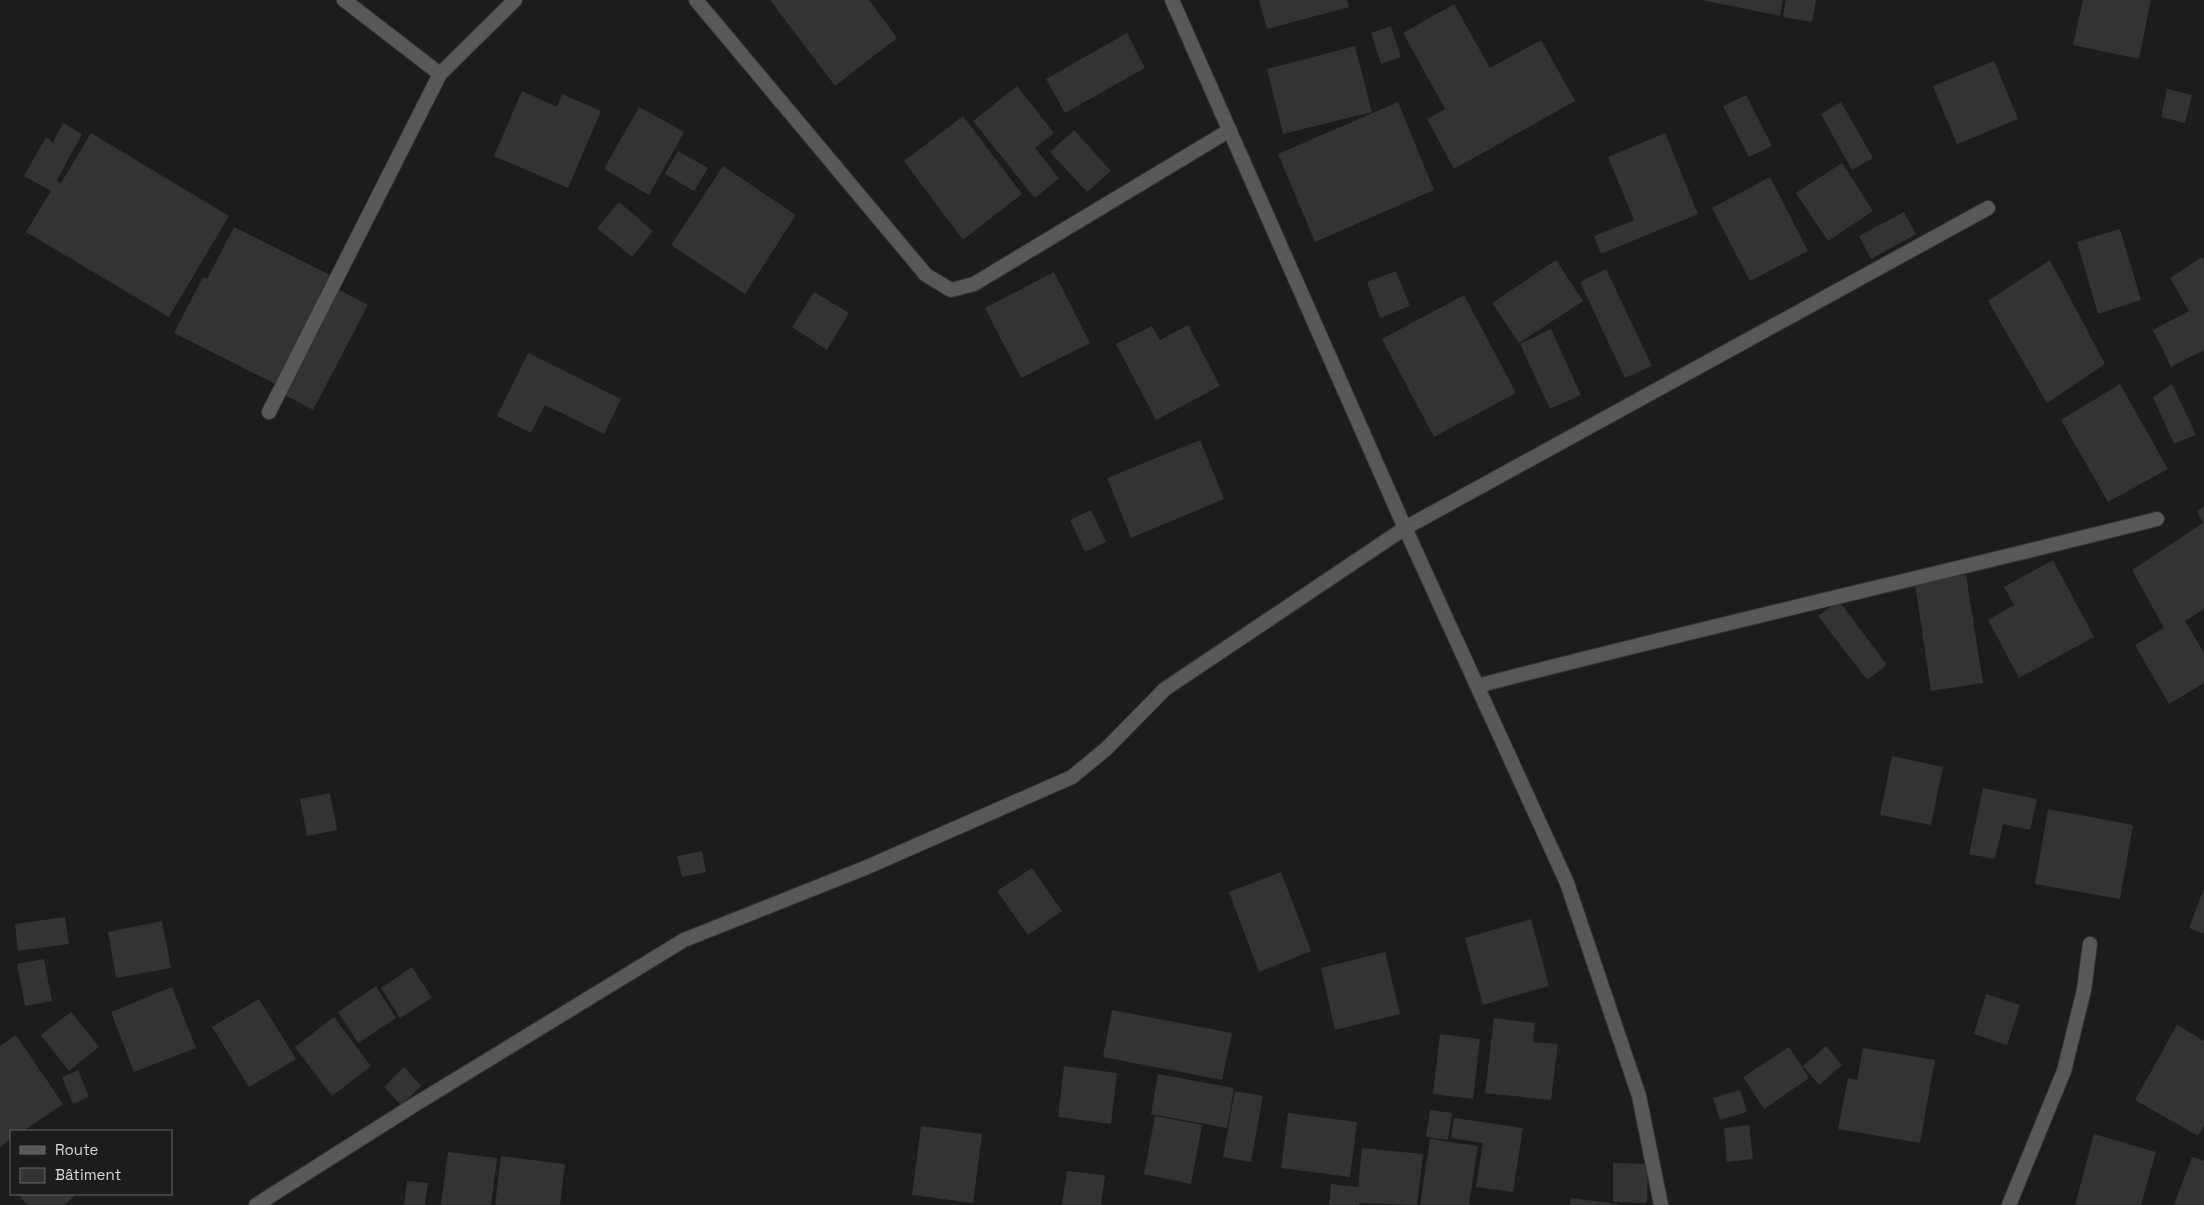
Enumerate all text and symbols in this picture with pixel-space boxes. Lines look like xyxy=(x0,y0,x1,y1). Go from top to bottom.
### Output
legend xyxy=(10,1130,172,1195)
text: Route xyxy=(55,1140,99,1159)
text: Bâtiment xyxy=(55,1165,121,1184)

